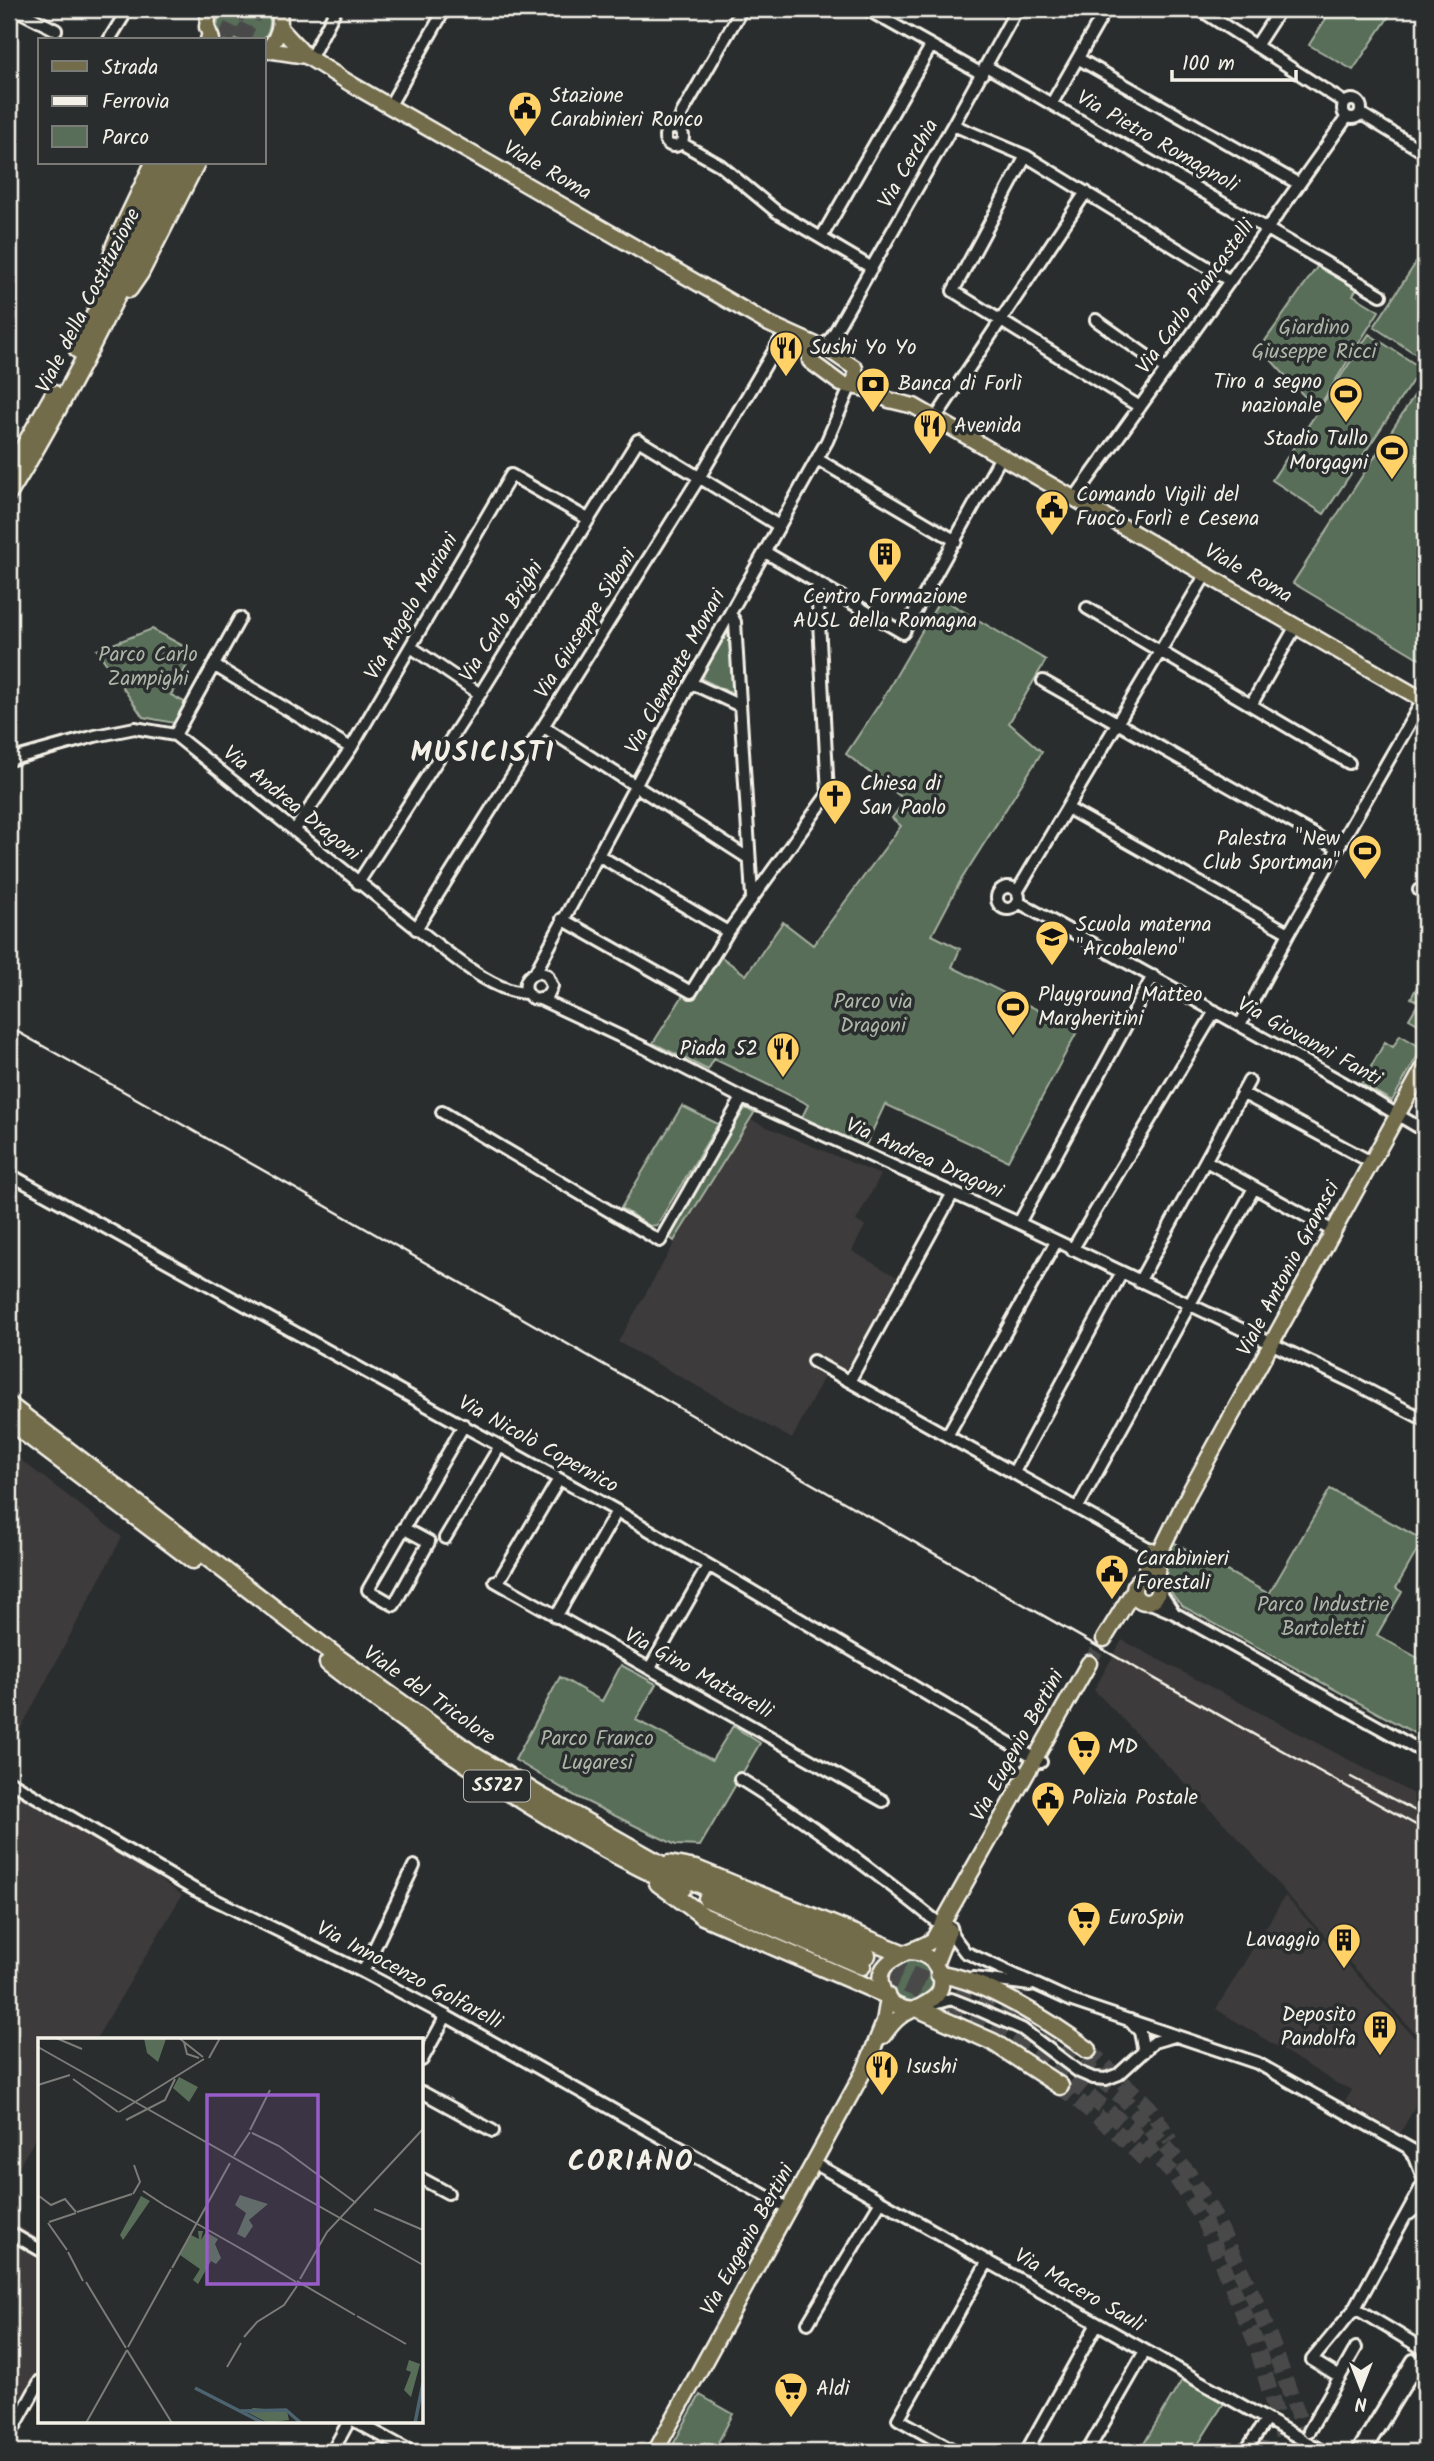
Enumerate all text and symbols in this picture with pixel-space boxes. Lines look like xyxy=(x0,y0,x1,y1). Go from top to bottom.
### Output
legend xyxy=(38,38,266,164)
scale bar xyxy=(1172,38,1296,82)
text: 100 m xyxy=(1182,48,1235,81)
text: Strada xyxy=(102,52,158,85)
place label: Stazione Carabinieri Ronco xyxy=(550,80,703,137)
street label: Via Pietro Romagnoli xyxy=(1070,82,1245,202)
text: Ferrovia xyxy=(102,86,170,119)
public building icon: Stazione Carabinieri Ronco xyxy=(506,89,544,138)
street label: Via Cerchia xyxy=(870,113,948,215)
text: Parco xyxy=(102,122,149,155)
street label: Viale Roma xyxy=(497,132,597,210)
street label: Viale della Costituzione xyxy=(28,202,150,400)
street label: Via Carlo Piancastelli xyxy=(1128,212,1264,382)
park label: Giardino Giuseppe Ricci xyxy=(1251,312,1378,369)
restaurant icon: Sushi Yo Yo xyxy=(767,329,805,378)
place label: Sushi Yo Yo xyxy=(810,332,916,365)
bank icon: Banca di Forlì xyxy=(854,365,892,414)
place label: Tiro a segno nazionale xyxy=(1214,366,1323,423)
place label: Banca di Forlì xyxy=(898,368,1023,401)
sports icon: Tiro a segno nazionale xyxy=(1327,375,1365,424)
restaurant icon: Avenida xyxy=(911,407,949,456)
place label: Avenida xyxy=(954,410,1022,443)
place label: Stadio Tullo Morgagni xyxy=(1264,423,1369,480)
sports icon: Stadio Tullo Morgagni xyxy=(1373,432,1411,481)
place label: Comando Vigili del Fuoco Forlì e Cesena xyxy=(1076,479,1259,536)
public building icon: Comando Vigili del Fuoco Forlì e Cesena xyxy=(1033,488,1071,537)
street label: Via Angelo Mariani xyxy=(356,526,468,687)
building icon: Centro Formazione AUSL della Romagna xyxy=(866,535,904,584)
street label: Viale Roma xyxy=(1198,535,1298,613)
street label: Via Giuseppe Siboni xyxy=(527,542,646,706)
street label: Via Carlo Brighi xyxy=(451,554,553,689)
place label: Centro Formazione AUSL della Romagna xyxy=(793,581,977,638)
street label: Via Clemente Monari xyxy=(617,583,736,760)
park label: Parco Carlo Zampighi xyxy=(98,639,198,696)
district label: MUSICISTI xyxy=(410,731,556,776)
street label: Via Andrea Dragoni xyxy=(215,738,368,871)
place label: Chiesa di San Paolo xyxy=(860,768,946,825)
church icon: Chiesa di San Paolo xyxy=(816,777,854,826)
place label: Palestra "New Club Sportman" xyxy=(1202,823,1341,880)
sports icon: Palestra "New Club Sportman" xyxy=(1346,832,1384,881)
place label: Scuola materna "Arcobaleno" xyxy=(1076,909,1212,966)
school or university icon: Scuola materna "Arcobaleno" xyxy=(1033,918,1071,967)
place label: Playground Matteo Margheritini xyxy=(1038,979,1203,1036)
park label: Parco via Dragoni xyxy=(833,986,913,1043)
sports icon: Playground Matteo Margheritini xyxy=(994,988,1032,1037)
street label: Via Giovanni Fanti xyxy=(1230,988,1388,1096)
restaurant icon: Piada 52 xyxy=(764,1030,802,1079)
place label: Piada 52 xyxy=(680,1033,758,1066)
street label: Via Andrea Dragoni xyxy=(840,1109,1009,1209)
street label: Viale Antonio Gramsci xyxy=(1229,1175,1350,1363)
street label: Via Nicolò Copernico xyxy=(452,1387,624,1503)
place label: Carabinieri Forestali xyxy=(1136,1543,1230,1600)
public building icon: Carabinieri Forestali xyxy=(1093,1552,1131,1601)
park label: Parco Industrie Bartoletti xyxy=(1257,1589,1390,1646)
street label: Via Gino Mattarelli xyxy=(618,1619,779,1729)
street label: Viale del Tricolore xyxy=(356,1638,503,1754)
street label: Via Eugenio Bertini xyxy=(962,1663,1074,1828)
park label: Parco Franco Lugaresi xyxy=(540,1723,654,1780)
supermarket icon: MD xyxy=(1065,1728,1103,1777)
place label: MD xyxy=(1108,1731,1138,1764)
road number: SS727 xyxy=(464,1770,530,1801)
public building icon: Polizia Postale xyxy=(1029,1779,1067,1828)
place label: Polizia Postale xyxy=(1072,1782,1199,1815)
supermarket icon: EuroSpin xyxy=(1065,1899,1103,1948)
place label: EuroSpin xyxy=(1108,1902,1184,1935)
street label: Via Innocenzo Golfarelli xyxy=(310,1913,509,2040)
building icon: Lavaggio xyxy=(1325,1921,1363,1970)
place label: Lavaggio xyxy=(1246,1924,1320,1957)
place label: Deposito Pandolfa xyxy=(1281,1999,1356,2056)
building icon: Deposito Pandolfa xyxy=(1361,2008,1399,2057)
inset map xyxy=(38,2038,424,2422)
restaurant icon: Isushi xyxy=(863,2048,901,2097)
place label: Isushi xyxy=(906,2051,958,2084)
district label: CORIANO xyxy=(568,2140,694,2185)
street label: Via Eugenio Bertini xyxy=(692,2157,804,2322)
street label: Via Macero Sauli xyxy=(1008,2240,1151,2342)
north arrow xyxy=(1326,2352,1396,2422)
supermarket icon: Aldi xyxy=(772,2370,810,2419)
place label: Aldi xyxy=(816,2373,850,2406)
text: N xyxy=(1355,2388,1367,2418)

